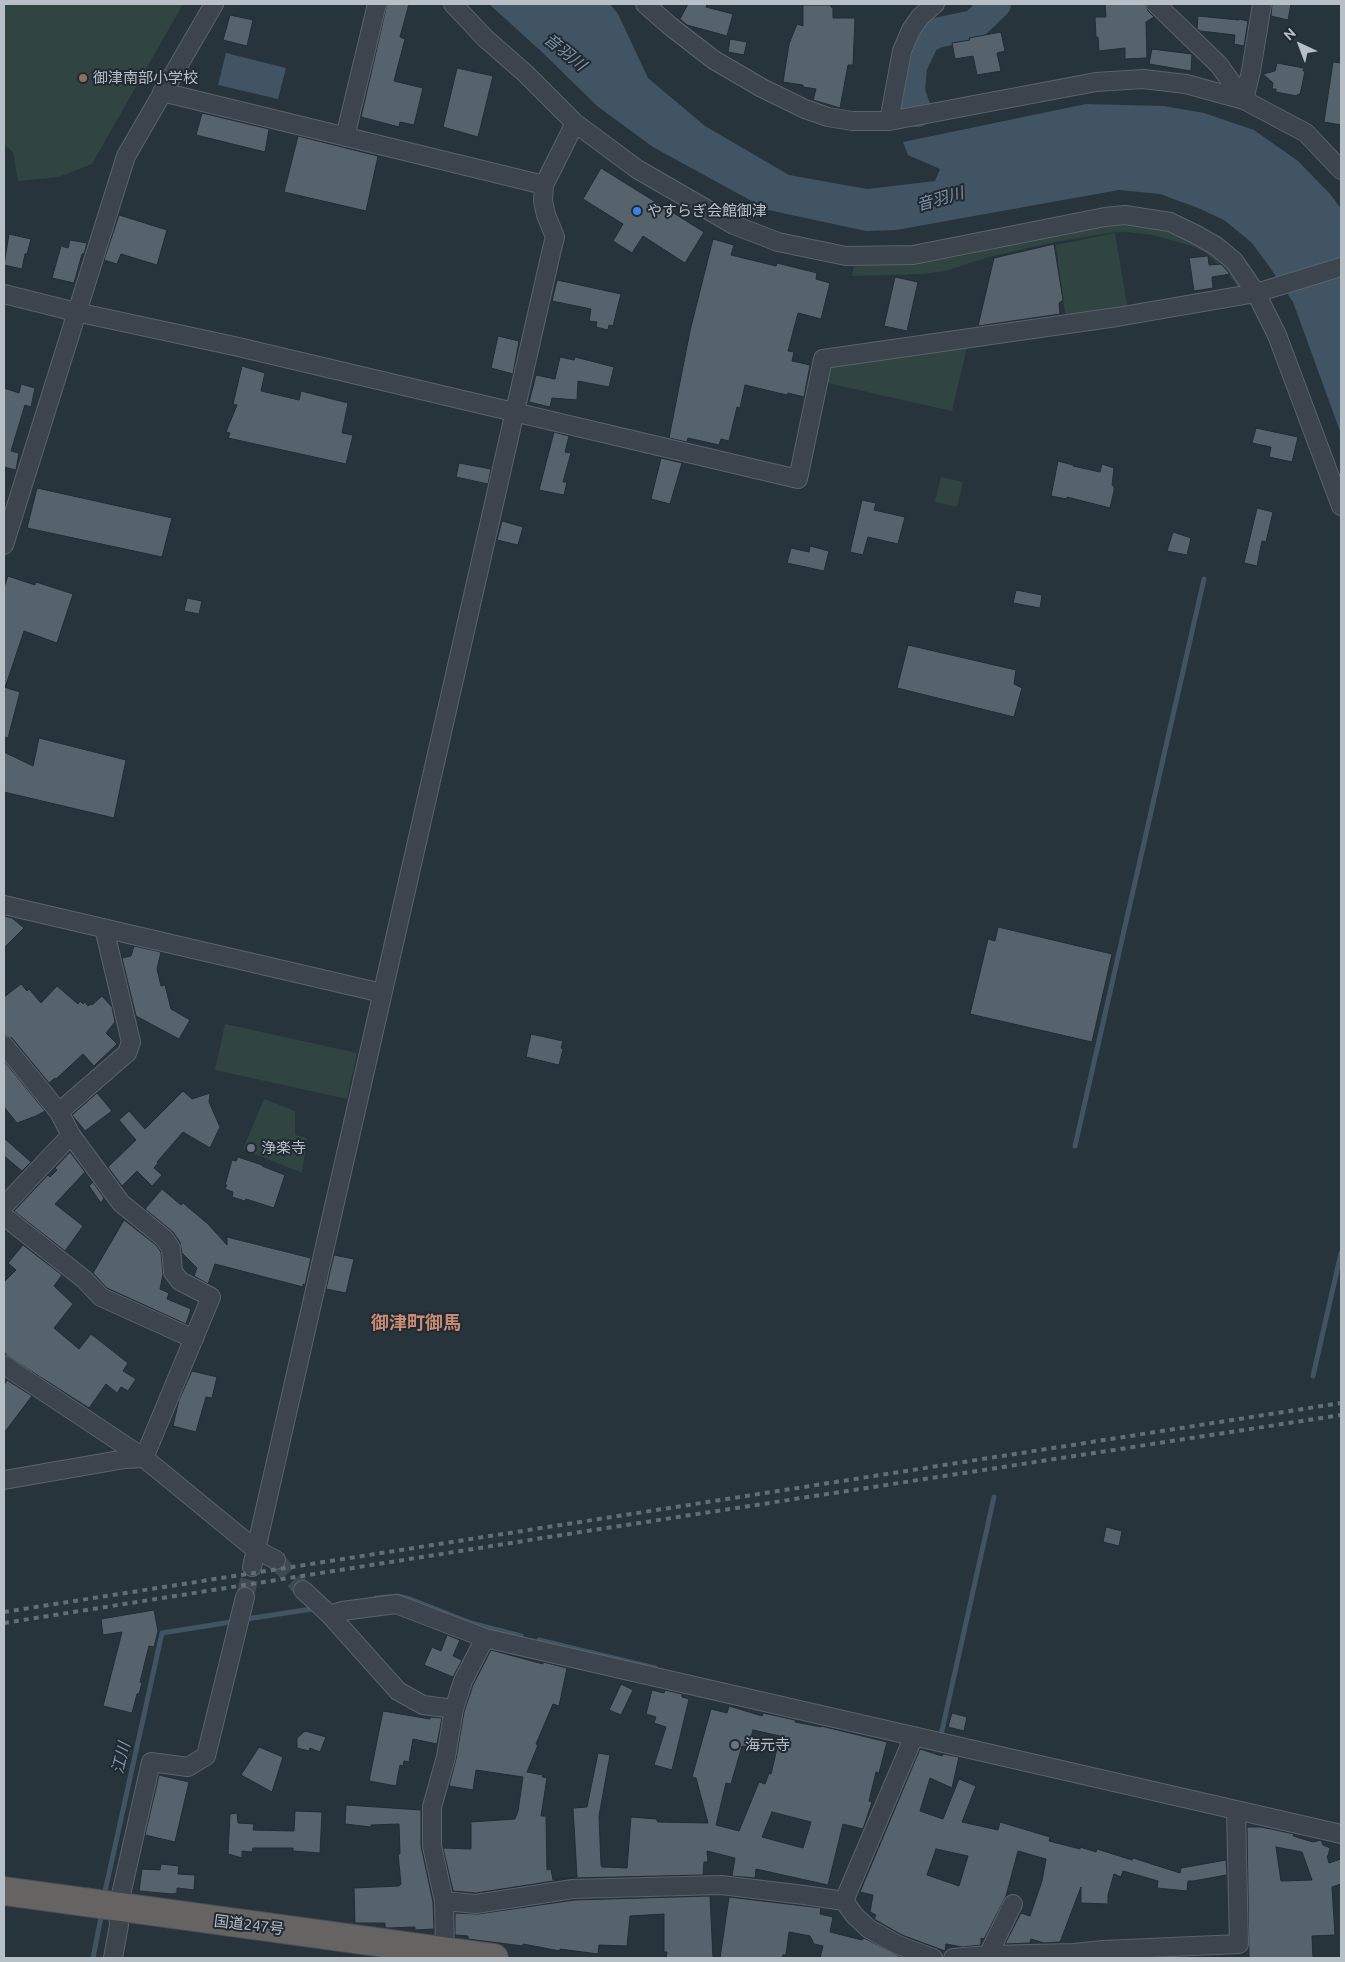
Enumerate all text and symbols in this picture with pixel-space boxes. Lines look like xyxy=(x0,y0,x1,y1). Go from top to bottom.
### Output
north arrow xyxy=(1275,20,1325,70)
text: N xyxy=(1280,25,1299,43)
water label: 音羽川 xyxy=(540,29,590,75)
place label: 御津南部小学校 xyxy=(93,69,198,87)
marker: 御津南部小学校 xyxy=(77,72,89,84)
water label: 音羽川 xyxy=(914,183,966,215)
place label: やすらぎ会館御津 xyxy=(647,202,767,220)
marker: やすらぎ会館御津 xyxy=(631,205,643,217)
place label: 浄楽寺 xyxy=(261,1139,306,1157)
marker: 浄楽寺 xyxy=(245,1142,257,1154)
district label: 御津町御馬 xyxy=(371,1312,461,1334)
place label: 海元寺 xyxy=(745,1736,790,1754)
marker: 海元寺 xyxy=(729,1739,741,1751)
water label: 江川 xyxy=(108,1740,134,1776)
street label: 国道247号 xyxy=(213,1912,285,1938)

